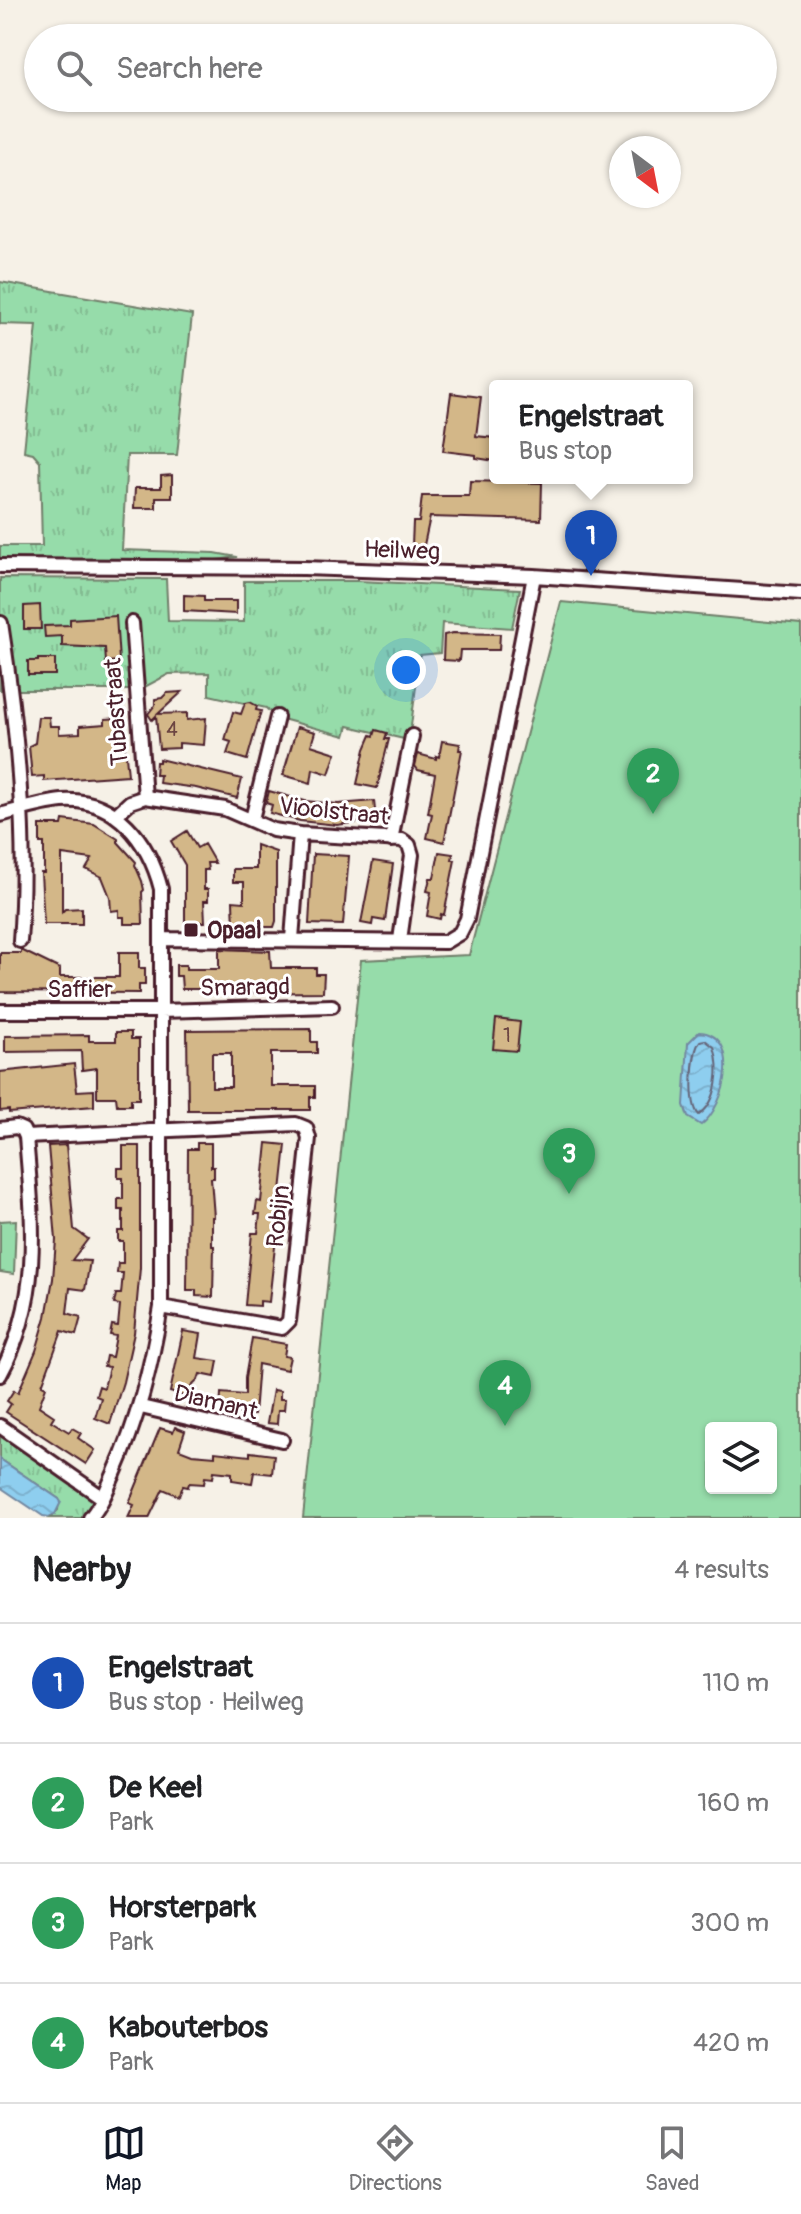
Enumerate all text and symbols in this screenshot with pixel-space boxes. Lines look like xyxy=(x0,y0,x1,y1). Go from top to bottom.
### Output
search box xyxy=(24,24,777,112)
icon: search xyxy=(52,46,96,90)
text: Search here xyxy=(116,50,263,87)
north arrow xyxy=(609,136,681,208)
popup xyxy=(489,380,693,484)
text: Engelstraat xyxy=(519,398,663,435)
text: Bus stop xyxy=(519,435,612,467)
pin: 1 xyxy=(565,510,617,576)
street label: Heilweg xyxy=(363,535,441,566)
your location xyxy=(386,650,426,690)
street label: Tubastraat xyxy=(98,657,135,767)
house number: 4 xyxy=(166,717,178,742)
pin: 2 xyxy=(627,748,679,814)
street label: Vioolstraat xyxy=(278,791,391,832)
place label: Opaal xyxy=(207,916,262,945)
marker: Opaal xyxy=(182,921,200,939)
street label: Smaragd xyxy=(200,972,290,1003)
street label: Saffier xyxy=(47,975,113,1004)
house number: 1 xyxy=(503,1023,511,1048)
pin: 3 xyxy=(543,1128,595,1194)
street label: Robijn xyxy=(261,1183,296,1249)
pin: 4 xyxy=(479,1360,531,1426)
street label: Diamant xyxy=(171,1379,261,1426)
map controls xyxy=(705,1422,777,1494)
button: layers xyxy=(705,1422,777,1494)
text: Nearby xyxy=(32,1549,131,1592)
text: 4 results xyxy=(674,1554,769,1586)
text: Engelstraat xyxy=(108,1649,253,1686)
text: 1 xyxy=(53,1667,63,1699)
text: 110 m xyxy=(702,1667,769,1699)
text: Bus stop · Heilweg xyxy=(108,1686,304,1718)
text: De Keel xyxy=(108,1769,203,1806)
text: 2 xyxy=(51,1787,65,1819)
text: 160 m xyxy=(697,1787,769,1819)
text: Park xyxy=(108,1806,154,1838)
text: Horsterpark xyxy=(108,1889,256,1926)
text: 3 xyxy=(51,1907,65,1939)
text: 300 m xyxy=(690,1907,769,1939)
text: Park xyxy=(108,1926,154,1958)
text: Kabouterbos xyxy=(108,2009,268,2046)
text: 4 xyxy=(50,2027,66,2059)
text: 420 m xyxy=(693,2027,769,2059)
text: Park xyxy=(108,2046,154,2078)
tab: Map xyxy=(102,2121,146,2197)
tab: Directions xyxy=(349,2121,442,2197)
tab: Saved xyxy=(645,2121,699,2197)

